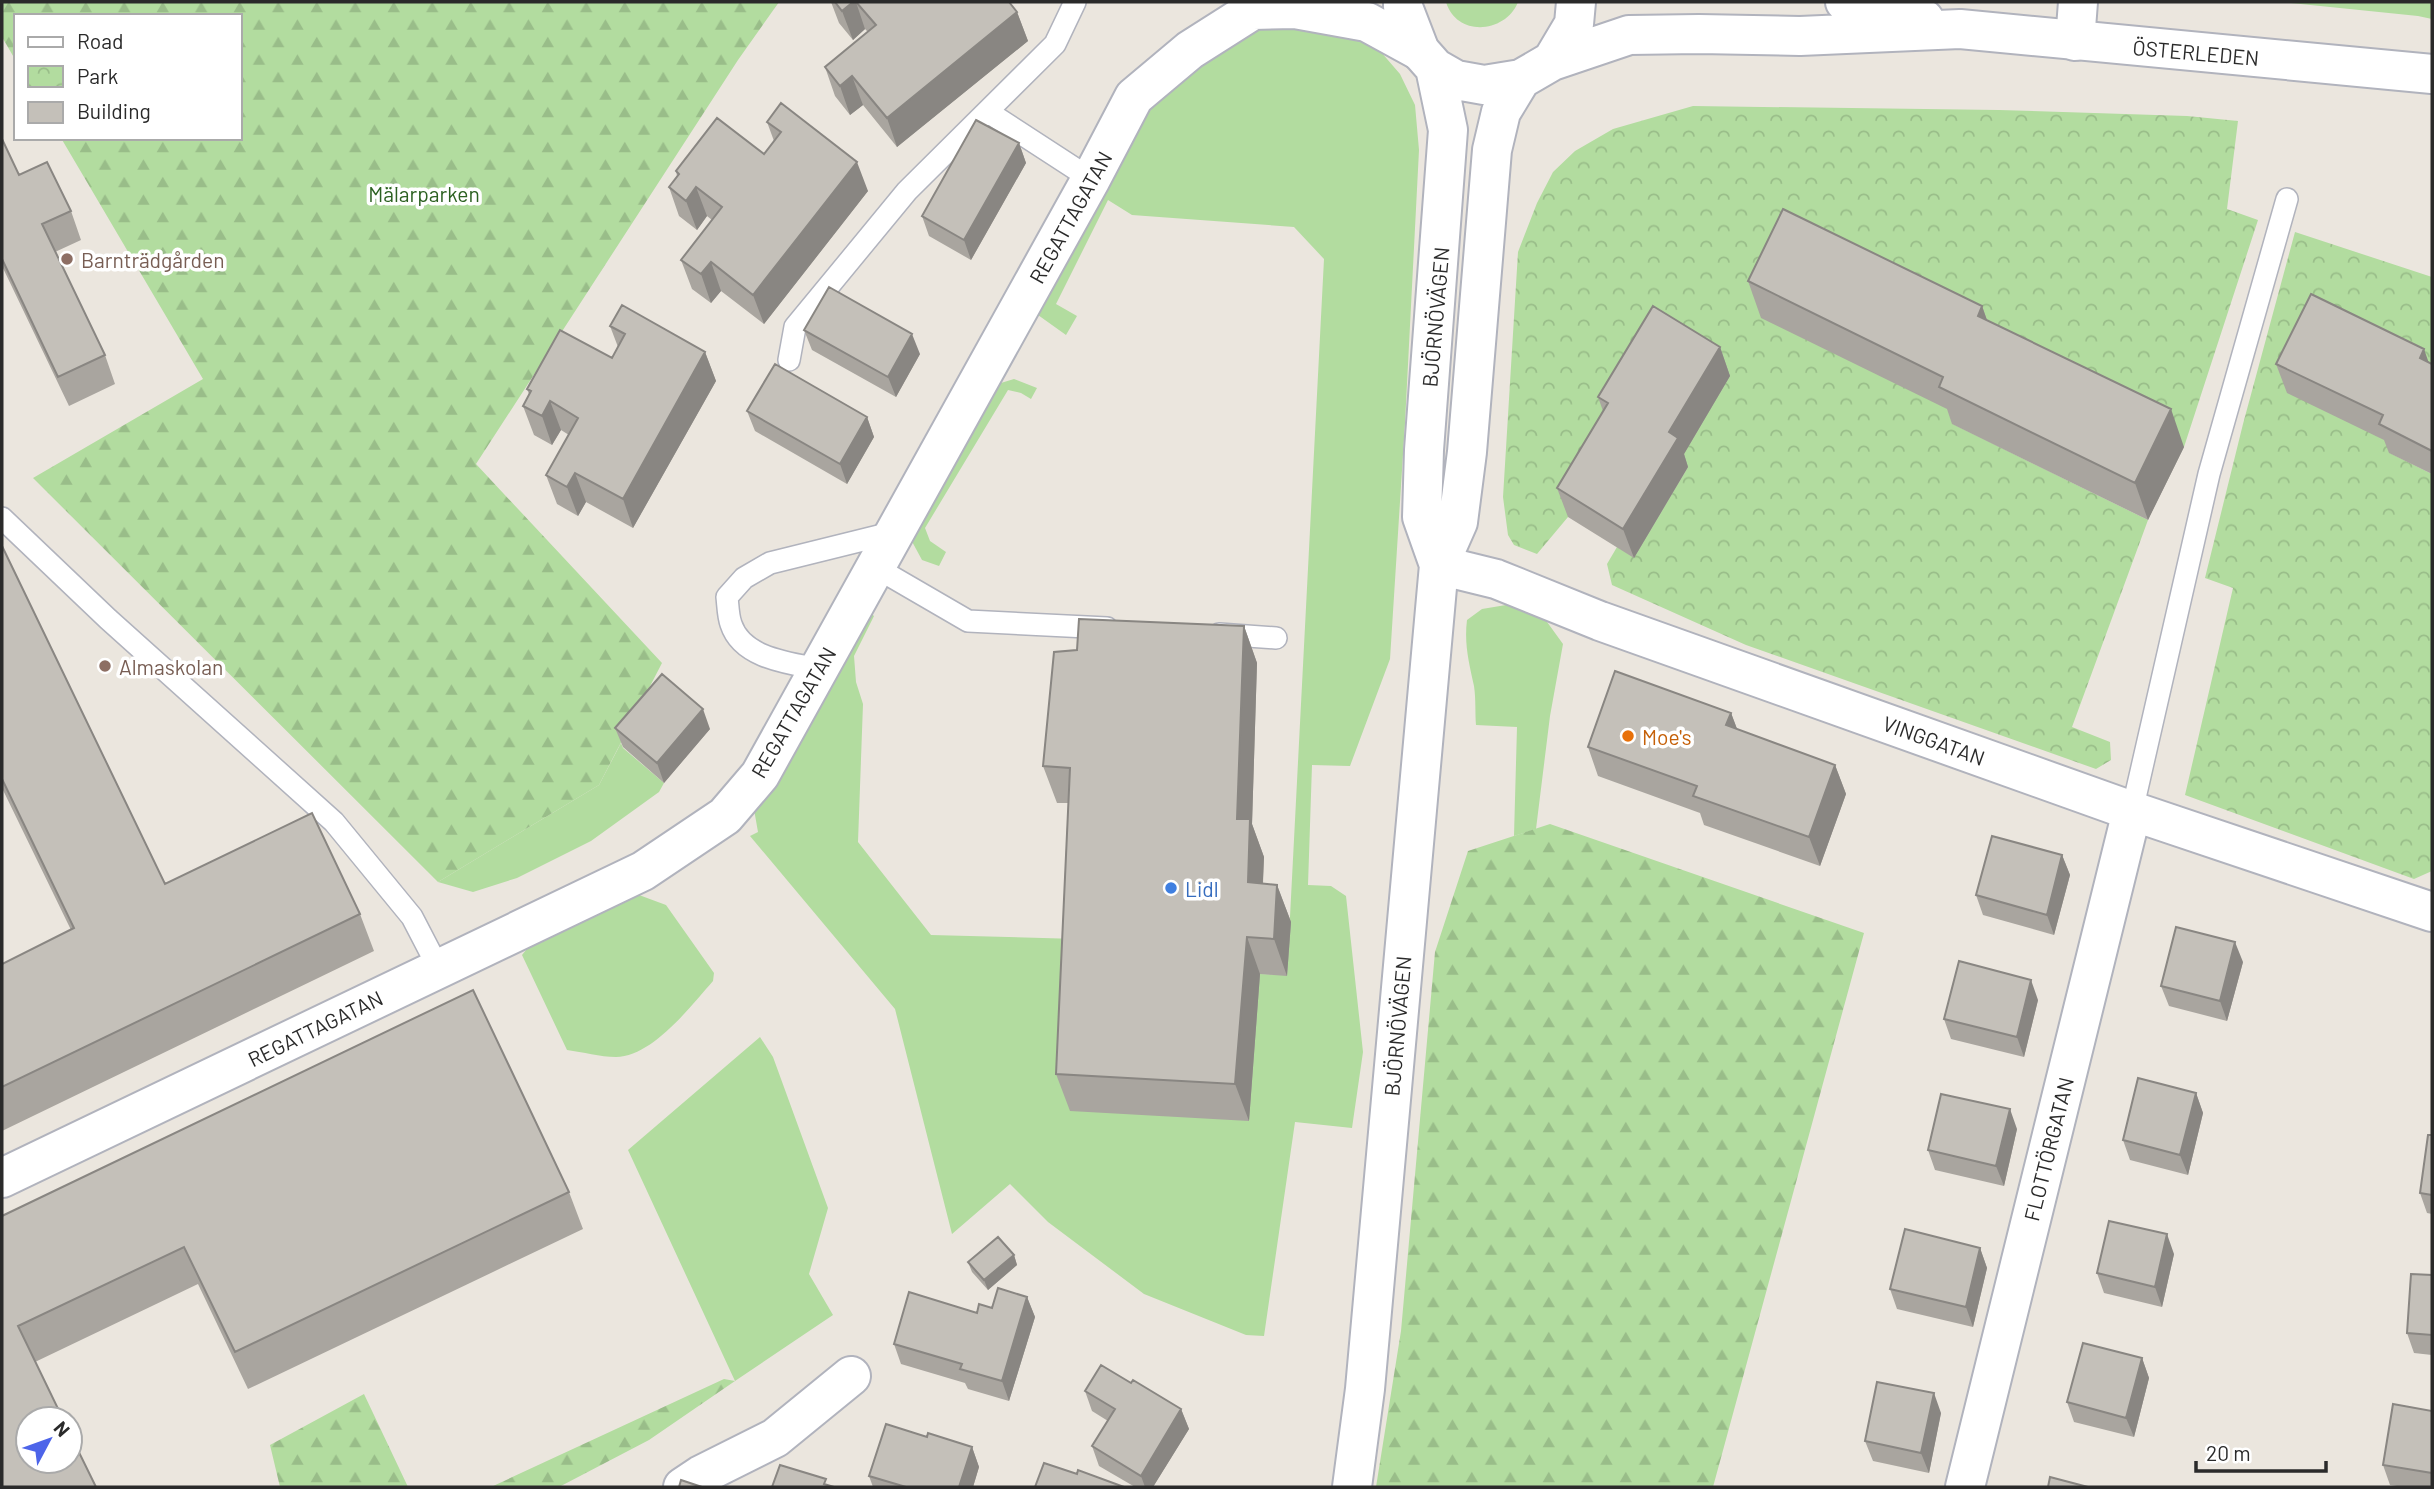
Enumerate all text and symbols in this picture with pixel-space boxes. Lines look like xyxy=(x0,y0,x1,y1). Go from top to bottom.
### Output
legend xyxy=(14,14,242,140)
text: Road xyxy=(77,28,123,53)
street label: ÖSTERLEDEN xyxy=(2132,34,2260,70)
text: Park xyxy=(77,63,118,88)
text: Building xyxy=(77,98,151,123)
street label: REGATTAGATAN xyxy=(1023,147,1117,287)
park label: Mälarparken xyxy=(368,181,480,206)
street label: BJÖRNÖVÄGEN xyxy=(1416,246,1454,388)
place label: Barnträdgården xyxy=(81,247,224,272)
marker: Barnträdgården xyxy=(59,251,75,267)
street label: REGATTAGATAN xyxy=(745,642,841,782)
place label: Almaskolan xyxy=(119,654,223,679)
marker: Almaskolan xyxy=(97,658,113,674)
street label: VINGGATAN xyxy=(1880,710,1988,770)
place label: Moe's xyxy=(1642,724,1692,749)
marker: Moe's xyxy=(1620,728,1636,744)
place label: Lidl xyxy=(1185,876,1219,901)
marker: Lidl xyxy=(1163,880,1179,896)
street label: BJÖRNÖVÄGEN xyxy=(1378,955,1416,1097)
street label: REGATTAGATAN xyxy=(243,985,387,1071)
street label: FLOTTÖRGATAN xyxy=(2018,1074,2078,1224)
north arrow xyxy=(14,1405,84,1475)
text: N xyxy=(49,1416,75,1441)
scale bar xyxy=(2196,1430,2326,1474)
text: 20 m xyxy=(2206,1440,2251,1465)

